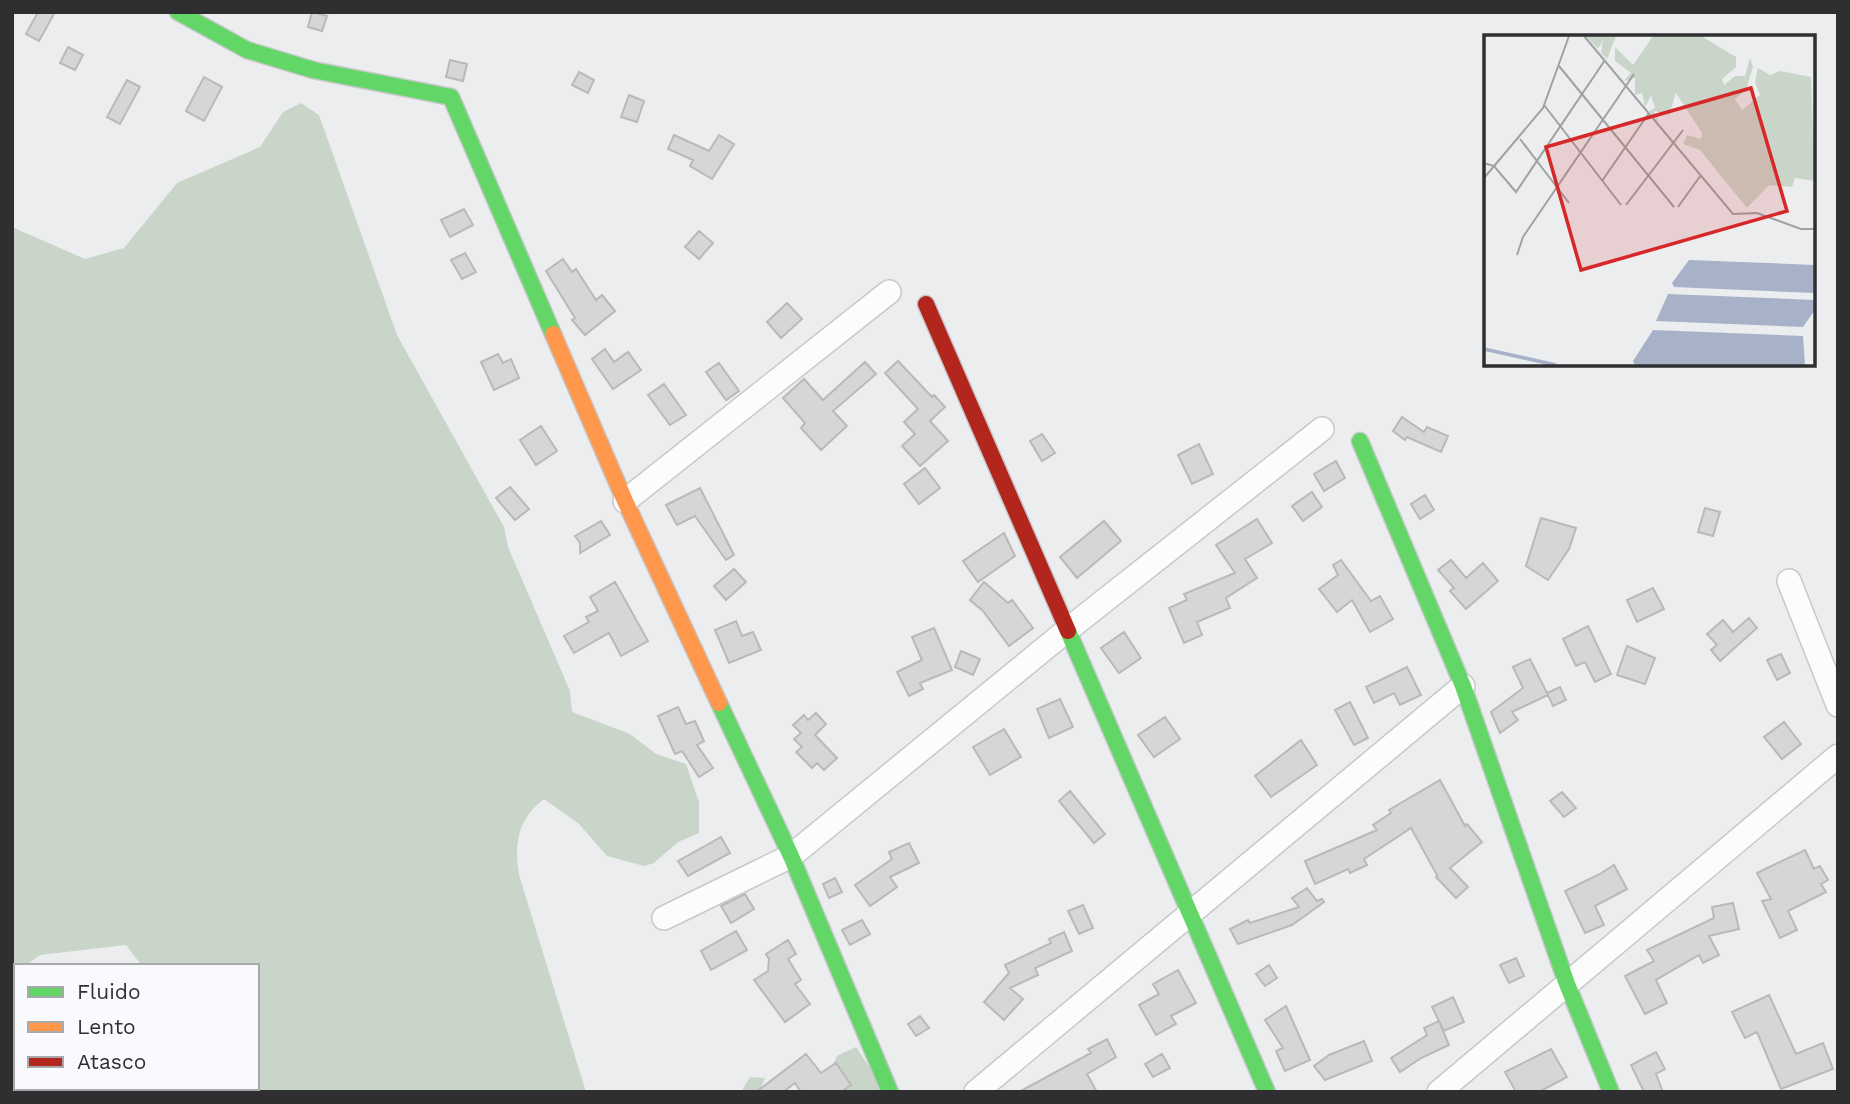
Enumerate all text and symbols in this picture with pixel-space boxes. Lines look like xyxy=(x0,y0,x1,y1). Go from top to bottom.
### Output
inset map xyxy=(1484,35,1815,366)
legend xyxy=(14,964,259,1090)
text: Fluido xyxy=(77,979,141,1004)
text: Lento xyxy=(77,1014,136,1039)
text: Atasco xyxy=(77,1049,146,1074)

